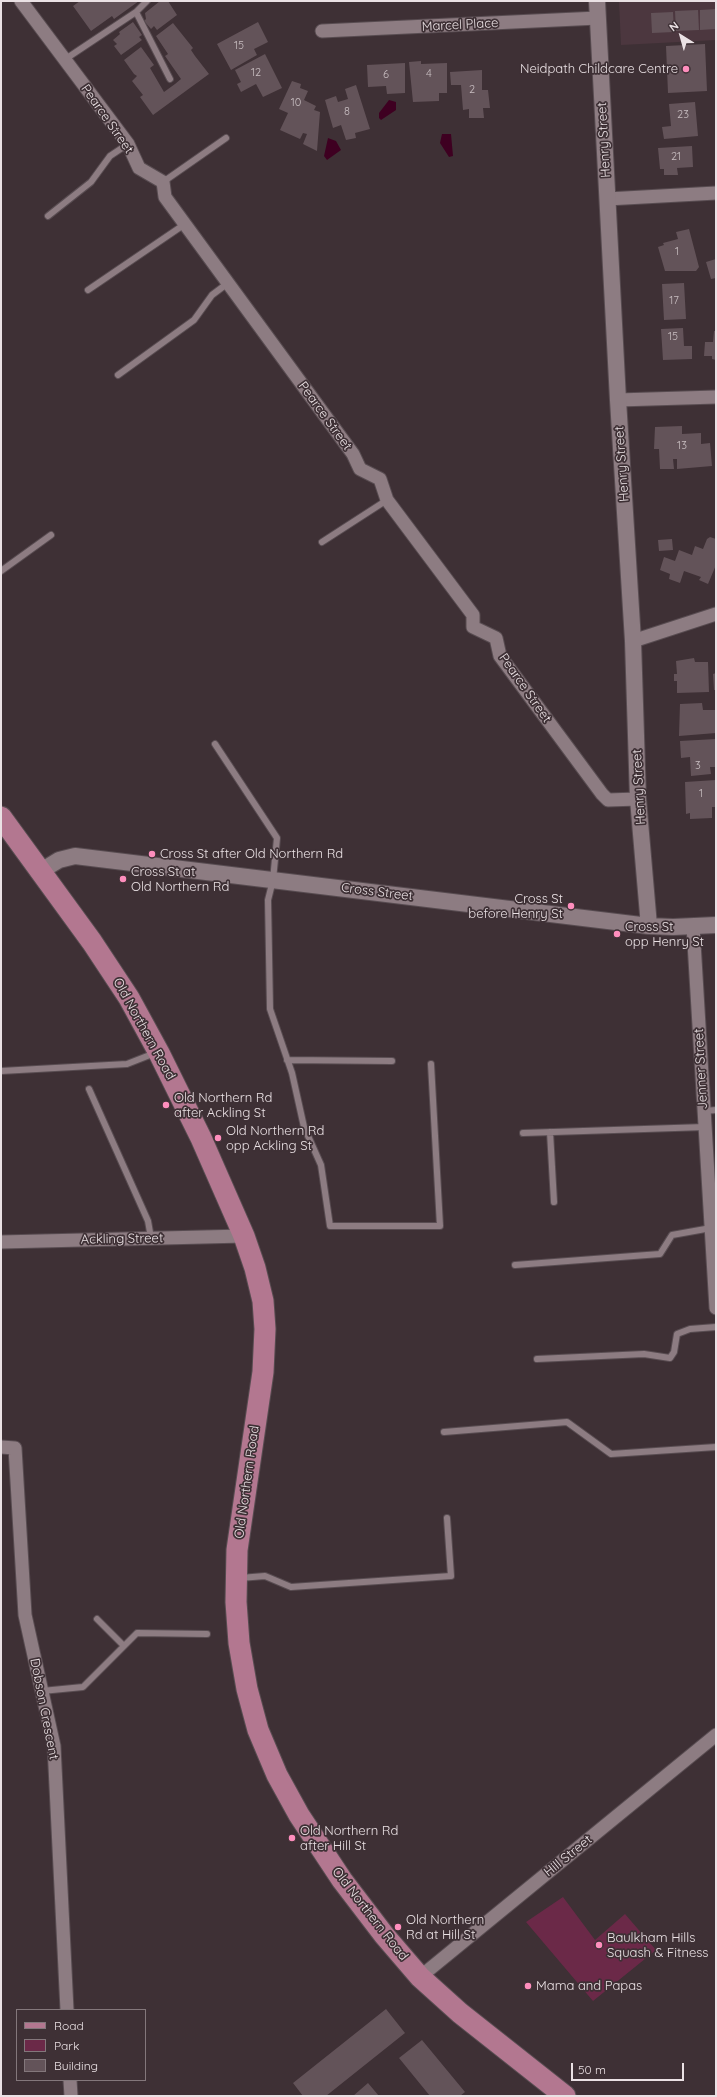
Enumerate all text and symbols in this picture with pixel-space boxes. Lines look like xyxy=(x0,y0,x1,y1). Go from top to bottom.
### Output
street label: Marcel Place xyxy=(421,15,499,35)
north arrow xyxy=(661,16,701,56)
text: N xyxy=(666,18,681,34)
house number: 15 xyxy=(234,39,244,53)
place label: Neidpath Childcare Centre xyxy=(520,61,678,77)
marker: Neidpath Childcare Centre xyxy=(681,64,691,74)
house number: 12 xyxy=(251,66,261,80)
house number: 4 xyxy=(426,67,432,81)
house number: 6 xyxy=(383,68,389,82)
street label: Pearce Street xyxy=(77,81,137,157)
house number: 2 xyxy=(469,83,475,97)
house number: 10 xyxy=(291,96,301,110)
street label: Henry Street xyxy=(594,102,614,178)
house number: 8 xyxy=(344,105,350,119)
house number: 23 xyxy=(677,108,689,122)
house number: 21 xyxy=(671,150,681,164)
house number: 1 xyxy=(675,245,679,259)
house number: 17 xyxy=(669,294,679,308)
house number: 15 xyxy=(668,330,678,344)
street label: Pearce Street xyxy=(295,379,355,453)
street label: Henry Street xyxy=(612,426,632,502)
house number: 13 xyxy=(677,439,687,453)
street label: Pearce Street xyxy=(495,650,555,726)
street label: Henry Street xyxy=(629,749,649,825)
house number: 3 xyxy=(695,759,701,773)
house number: 1 xyxy=(699,787,703,801)
place label: Cross St after Old Northern Rd xyxy=(160,846,343,862)
marker: Cross St after Old Northern Rd xyxy=(147,849,157,859)
place label: Cross St at Old Northern Rd xyxy=(131,864,229,895)
marker: Cross St at Old Northern Rd xyxy=(118,874,128,884)
street label: Cross Street xyxy=(340,880,414,904)
place label: Cross St before Henry St xyxy=(468,891,563,922)
marker: Cross St before Henry St xyxy=(566,901,576,911)
place label: Cross St opp Henry St xyxy=(625,919,704,950)
marker: Cross St opp Henry St xyxy=(612,929,622,939)
street label: Old Northern Road xyxy=(110,975,178,1083)
street label: Jenner Street xyxy=(691,1028,711,1110)
place label: Old Northern Rd after Ackling St xyxy=(174,1090,272,1121)
marker: Old Northern Rd after Ackling St xyxy=(161,1100,171,1110)
place label: Old Northern Rd opp Ackling St xyxy=(226,1123,324,1154)
marker: Old Northern Rd opp Ackling St xyxy=(213,1133,223,1143)
street label: Ackling Street xyxy=(81,1230,163,1248)
street label: Old Northern Road xyxy=(231,1424,263,1540)
street label: Dobson Crescent xyxy=(27,1657,61,1761)
place label: Old Northern Rd after Hill St xyxy=(300,1823,398,1854)
street label: Hill Street xyxy=(541,1832,595,1880)
marker: Old Northern Rd after Hill St xyxy=(287,1833,297,1843)
street label: Old Northern Road xyxy=(329,1864,411,1964)
place label: Old Northern Rd at Hill St xyxy=(406,1912,484,1943)
marker: Old Northern Rd at Hill St xyxy=(393,1922,403,1932)
place label: Baulkham Hills Squash & Fitness xyxy=(607,1930,708,1961)
marker: Baulkham Hills Squash & Fitness xyxy=(594,1940,604,1950)
place label: Mama and Papas xyxy=(536,1978,642,1994)
marker: Mama and Papas xyxy=(523,1981,533,1991)
legend xyxy=(16,2009,146,2081)
text: Road xyxy=(54,2018,84,2033)
text: Park xyxy=(54,2038,79,2053)
scale bar xyxy=(573,2055,686,2081)
text: Building xyxy=(54,2058,98,2073)
text: 50 m xyxy=(578,2062,606,2077)

